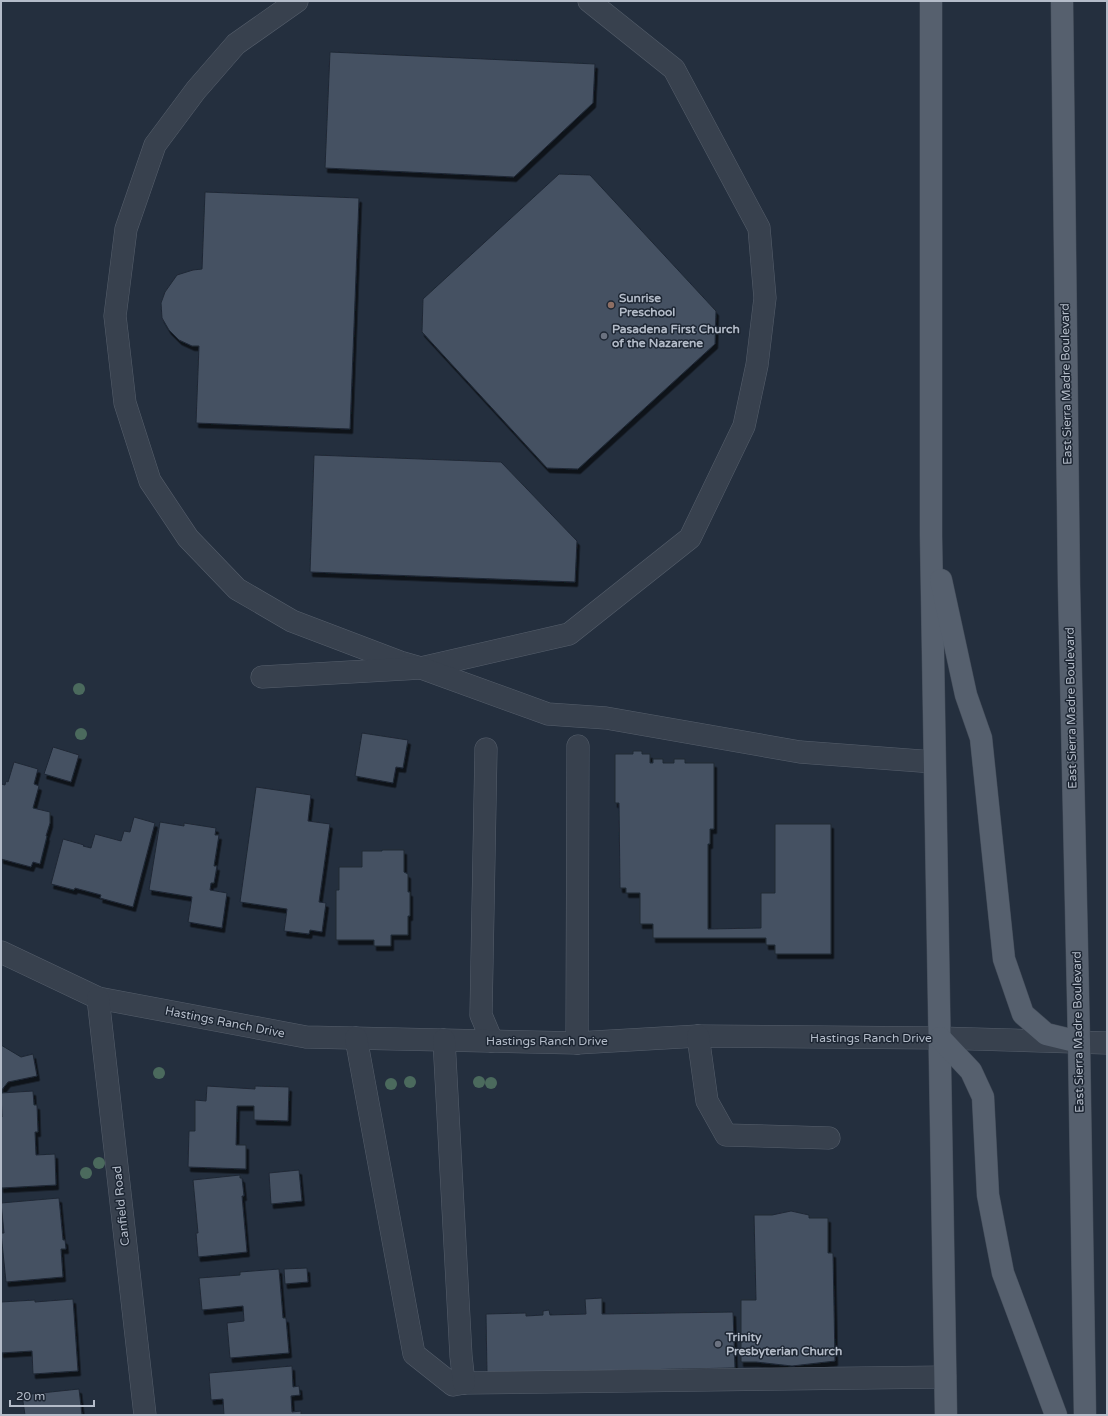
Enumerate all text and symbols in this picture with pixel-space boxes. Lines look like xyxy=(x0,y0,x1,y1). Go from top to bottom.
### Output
place label: Sunrise Preschool xyxy=(619,291,675,319)
marker: Sunrise Preschool xyxy=(606,300,616,310)
street label: East Sierra Madre Boulevard xyxy=(1058,303,1074,465)
place label: Pasadena First Church of the Nazarene xyxy=(612,322,740,350)
marker: Pasadena First Church of the Nazarene xyxy=(599,331,609,341)
street label: East Sierra Madre Boulevard xyxy=(1063,627,1079,789)
street label: East Sierra Madre Boulevard xyxy=(1070,951,1086,1113)
street label: Hastings Ranch Drive xyxy=(164,1004,286,1041)
street label: Hastings Ranch Drive xyxy=(810,1031,932,1045)
street label: Hastings Ranch Drive xyxy=(486,1034,608,1048)
street label: Canfield Road xyxy=(110,1165,132,1247)
place label: Trinity Presbyterian Church xyxy=(725,1330,842,1359)
marker: Trinity Presbyterian Church xyxy=(713,1339,723,1349)
scale bar xyxy=(10,1382,94,1408)
text: 20 m xyxy=(16,1389,45,1403)

